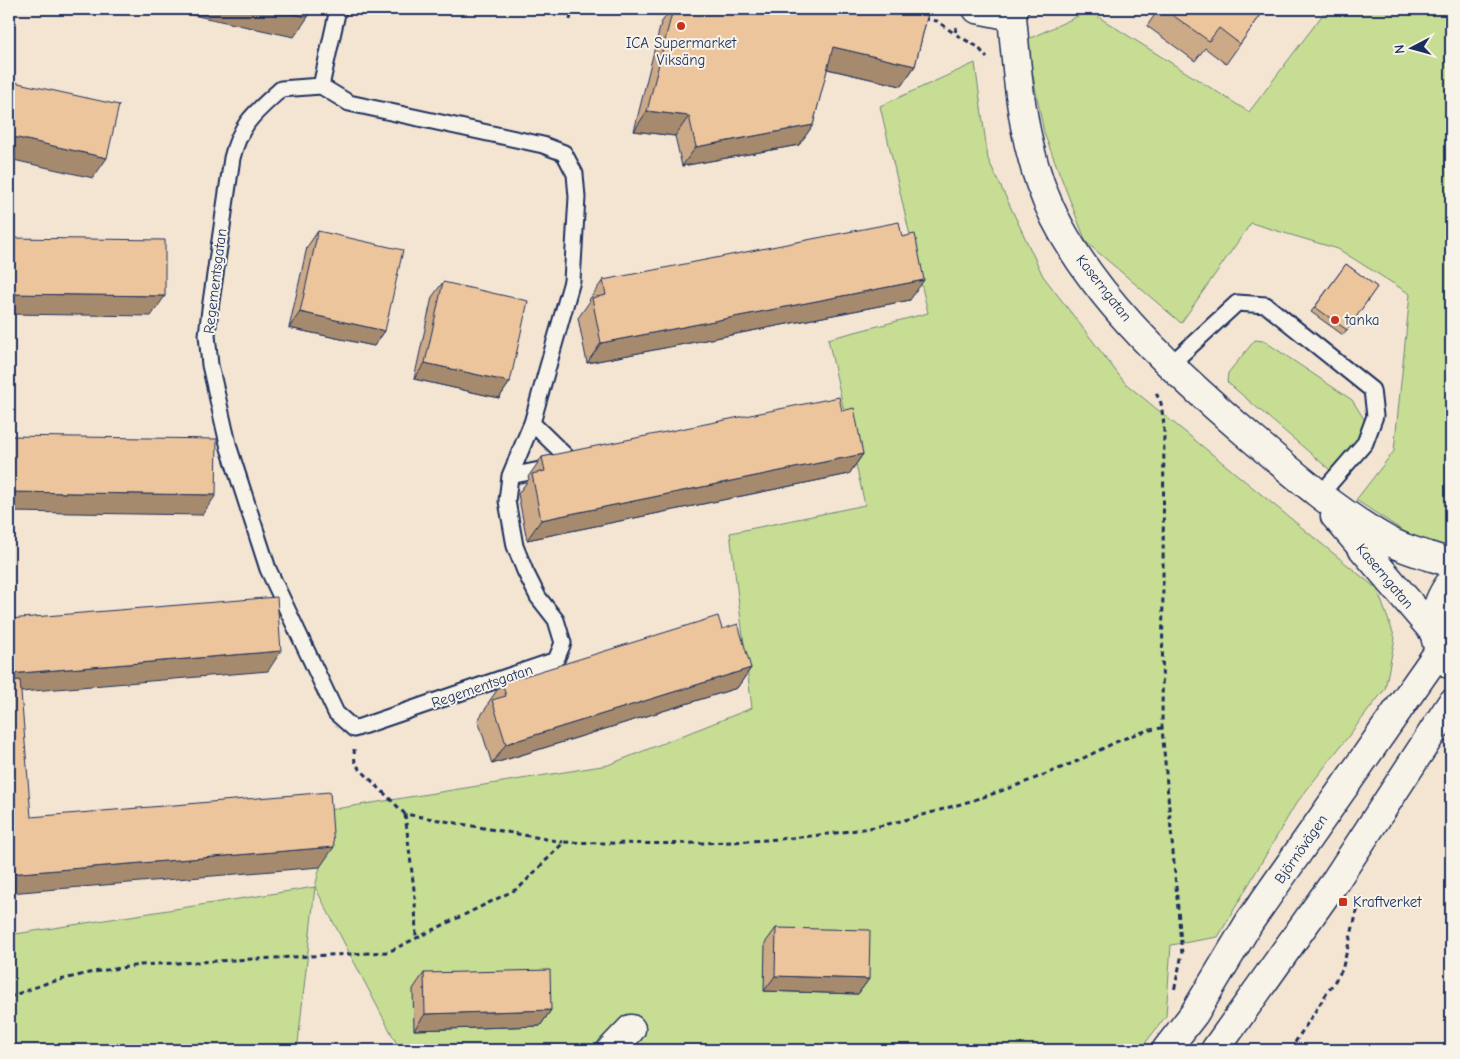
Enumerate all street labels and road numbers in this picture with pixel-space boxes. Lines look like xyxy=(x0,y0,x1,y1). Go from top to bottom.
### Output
street label: Regementsgatan xyxy=(200,227,230,335)
street label: Kaserngatan xyxy=(1072,251,1136,325)
street label: Kaserngatan xyxy=(1352,540,1418,612)
street label: Regementsgatan xyxy=(429,660,535,712)
street label: Björnövägen xyxy=(1271,811,1331,887)

